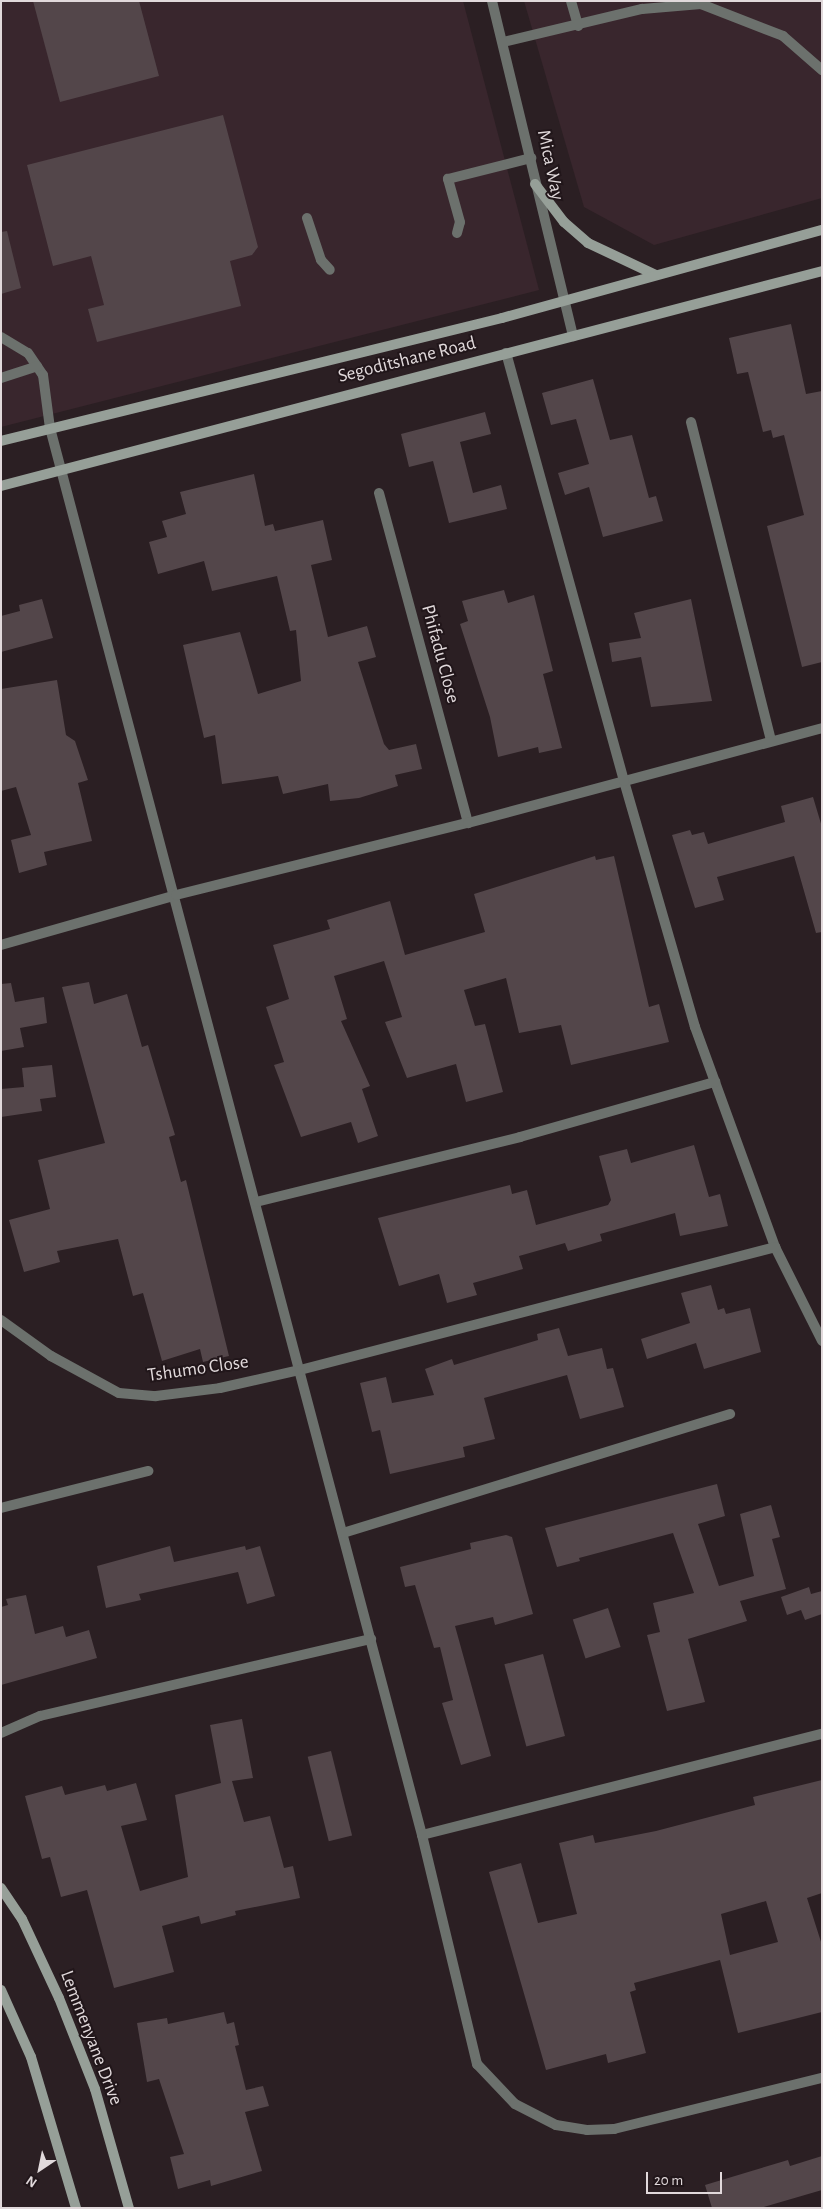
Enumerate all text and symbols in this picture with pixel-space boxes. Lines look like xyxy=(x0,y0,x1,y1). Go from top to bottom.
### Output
street label: Mica Way xyxy=(531,128,569,202)
street label: Segoditshane Road xyxy=(336,332,478,388)
street label: Phifadu Close xyxy=(416,602,464,706)
street label: Tshumo Close xyxy=(146,1351,250,1387)
street label: Lemmenyane Drive xyxy=(55,1967,127,2109)
north arrow xyxy=(15,2144,65,2194)
scale bar xyxy=(648,2162,724,2194)
text: N xyxy=(24,2173,40,2190)
text: 20 m xyxy=(654,2173,683,2188)

